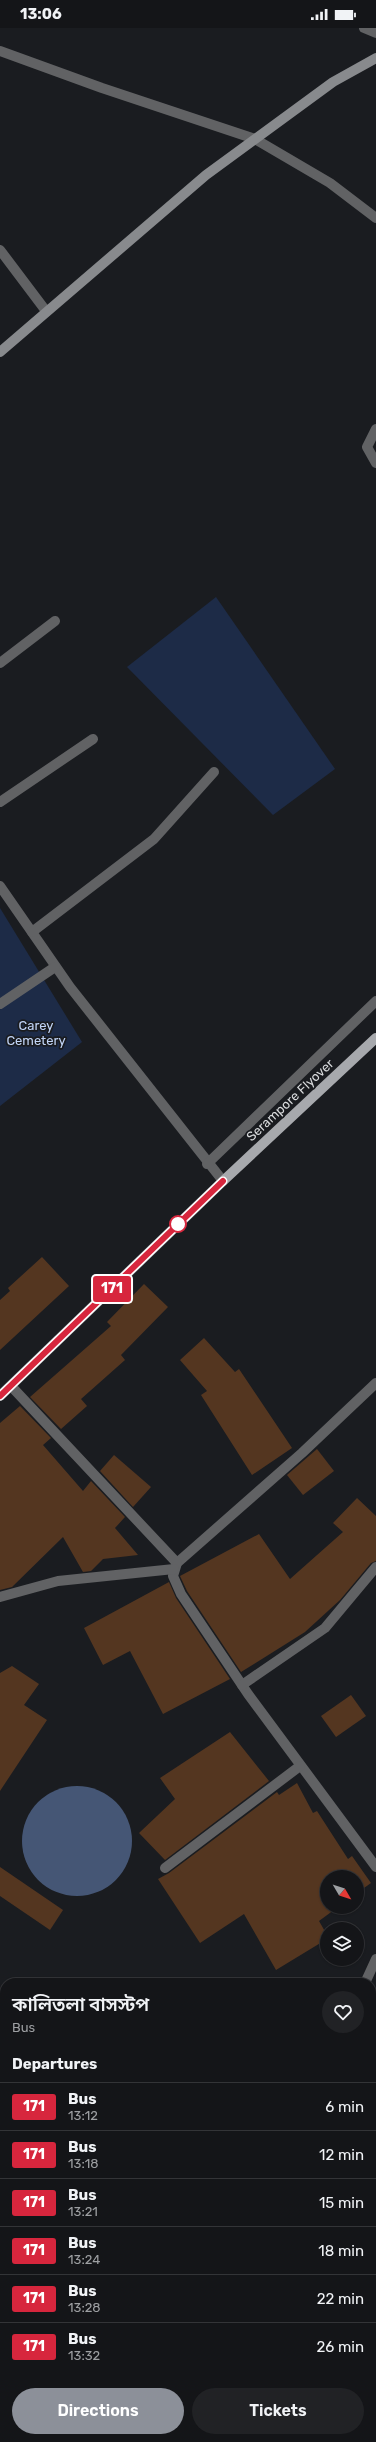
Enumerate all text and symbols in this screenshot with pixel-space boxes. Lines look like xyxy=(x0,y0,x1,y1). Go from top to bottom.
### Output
text: 13:06 xyxy=(20,5,62,23)
park label: Carey Cemetery xyxy=(6,1018,66,1048)
street label: Serampore Flyover xyxy=(243,1056,337,1144)
unlabelled marker xyxy=(169,1215,187,1233)
line badge: 171 xyxy=(89,1276,135,1302)
text: 171 xyxy=(101,1280,123,1297)
north arrow xyxy=(320,1870,364,1914)
map controls xyxy=(320,1870,364,1966)
button: layers xyxy=(320,1922,364,1966)
button: heart xyxy=(322,1991,364,2033)
text: কালিতলা বাসস্টপ xyxy=(12,1993,149,2016)
text: Bus xyxy=(12,2020,35,2035)
text: Departures xyxy=(12,2055,97,2073)
text: Bus xyxy=(68,2090,96,2108)
text: 171 xyxy=(23,2098,45,2115)
text: 6 min xyxy=(325,2098,364,2116)
text: 13:12 xyxy=(68,2108,98,2123)
text: Bus xyxy=(68,2138,96,2156)
text: 171 xyxy=(23,2146,45,2163)
text: 12 min xyxy=(319,2146,364,2164)
text: 13:18 xyxy=(68,2156,99,2171)
text: Bus xyxy=(68,2186,96,2204)
text: 171 xyxy=(23,2194,45,2211)
text: 15 min xyxy=(319,2194,364,2212)
text: 13:21 xyxy=(68,2204,98,2219)
text: Bus xyxy=(68,2234,96,2252)
text: 171 xyxy=(23,2242,45,2259)
text: 18 min xyxy=(318,2242,364,2260)
text: 13:24 xyxy=(68,2252,100,2267)
text: Bus xyxy=(68,2282,96,2300)
text: 171 xyxy=(23,2290,45,2307)
text: 22 min xyxy=(317,2290,364,2308)
text: 13:28 xyxy=(68,2300,101,2315)
text: Bus xyxy=(68,2330,96,2348)
text: 171 xyxy=(23,2338,45,2355)
text: 26 min xyxy=(316,2338,364,2356)
text: 13:32 xyxy=(68,2348,100,2363)
button: Directions xyxy=(12,2388,184,2434)
button: Tickets xyxy=(192,2388,364,2434)

